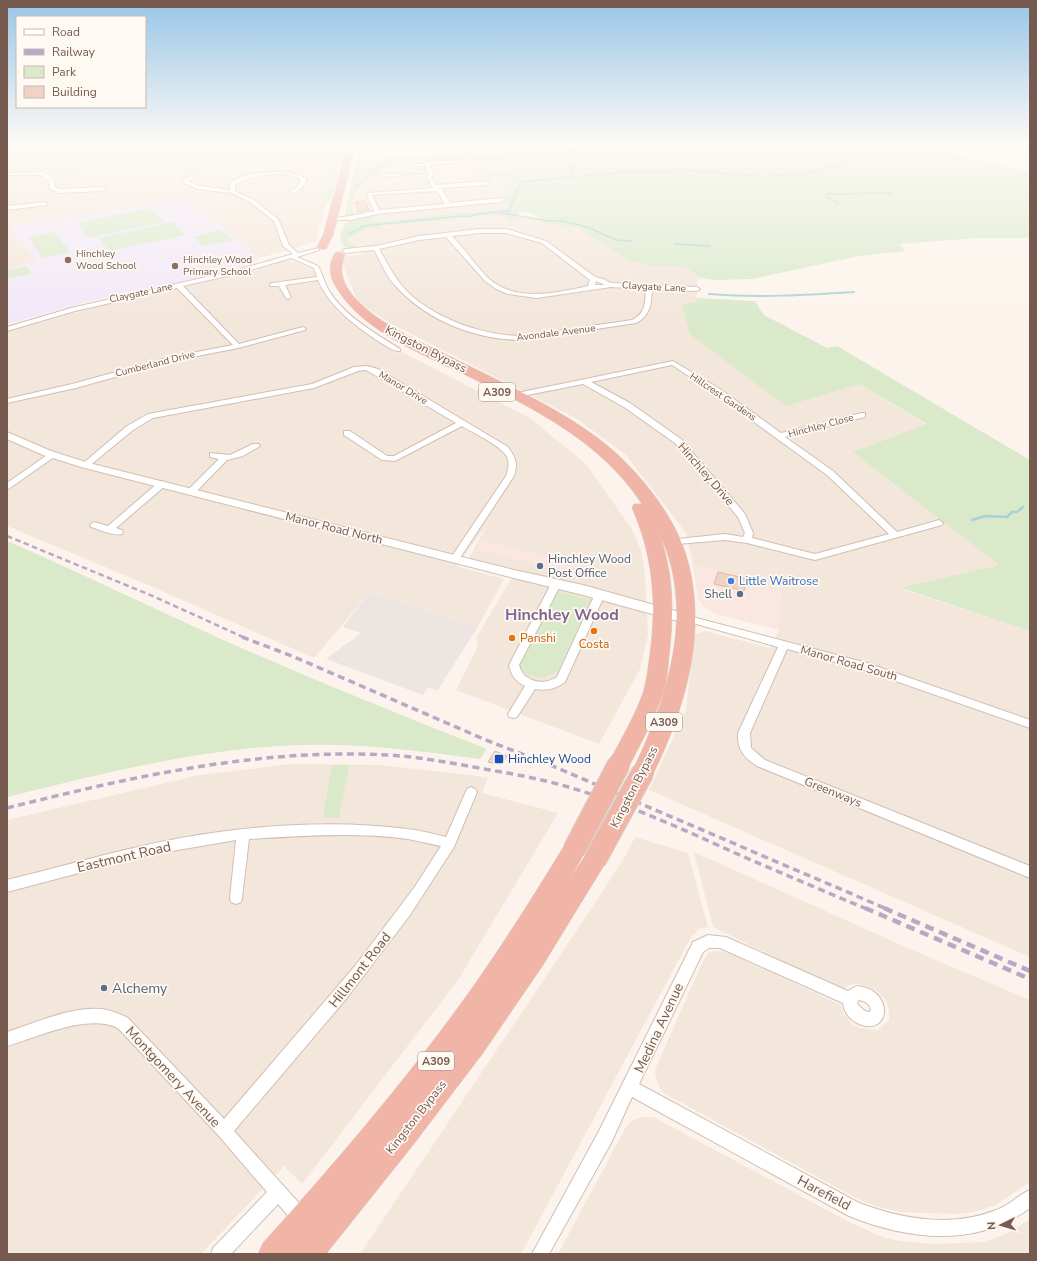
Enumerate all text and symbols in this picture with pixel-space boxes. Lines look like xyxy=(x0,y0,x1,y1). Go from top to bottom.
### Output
legend xyxy=(16,16,146,108)
text: Road xyxy=(52,24,80,40)
text: Railway xyxy=(52,44,96,60)
text: Park xyxy=(52,64,77,80)
text: Building xyxy=(52,84,97,100)
place label: Hinchley Wood School xyxy=(76,247,137,273)
place label: Hinchley Wood Primary School xyxy=(183,253,252,279)
marker: Hinchley Wood School xyxy=(63,255,73,265)
marker: Hinchley Wood Primary School xyxy=(170,261,180,271)
street label: Claygate Lane xyxy=(622,278,686,296)
street label: Claygate Lane xyxy=(108,279,174,307)
street label: Kingston Bypass xyxy=(382,321,470,377)
street label: Avondale Avenue xyxy=(516,321,596,345)
street label: Cumberland Drive xyxy=(114,347,196,381)
street label: Manor Drive xyxy=(376,368,430,408)
street label: Hillcrest Gardens xyxy=(687,369,759,425)
road number: A309 xyxy=(479,383,515,401)
street label: Hinchley Close xyxy=(787,411,855,441)
street label: Hinchley Drive xyxy=(674,439,738,509)
street label: Manor Road North xyxy=(284,508,384,548)
place label: Hinchley Wood Post Office xyxy=(548,551,631,581)
marker: Hinchley Wood Post Office xyxy=(535,561,545,571)
place label: Little Waitrose xyxy=(739,573,818,589)
marker: Little Waitrose xyxy=(726,576,736,586)
place label: Shell xyxy=(704,586,732,602)
marker: Shell xyxy=(735,589,745,599)
district label: Hinchley Wood xyxy=(505,604,619,626)
marker: Costa xyxy=(589,626,599,636)
place label: Panshi xyxy=(520,630,556,646)
marker: Panshi xyxy=(507,633,517,643)
place label: Costa xyxy=(579,636,609,652)
street label: Manor Road South xyxy=(799,641,899,685)
road number: A309 xyxy=(646,713,682,731)
street label: Kingston Bypass xyxy=(606,743,662,831)
place label: Hinchley Wood xyxy=(508,751,591,767)
marker: Hinchley Wood xyxy=(493,753,505,765)
street label: Greenways xyxy=(802,773,864,811)
street label: Eastmont Road xyxy=(75,837,173,877)
street label: Hillmont Road xyxy=(325,928,395,1012)
place label: Alchemy xyxy=(112,979,168,998)
street label: Medina Avenue xyxy=(630,980,688,1076)
marker: Alchemy xyxy=(99,983,109,993)
street label: Montgomery Avenue xyxy=(121,1022,225,1132)
road number: A309 xyxy=(418,1052,454,1070)
street label: Kingston Bypass xyxy=(382,1077,450,1157)
street label: Harefield xyxy=(794,1171,854,1215)
north arrow xyxy=(981,1205,1021,1245)
text: N xyxy=(984,1221,999,1231)

